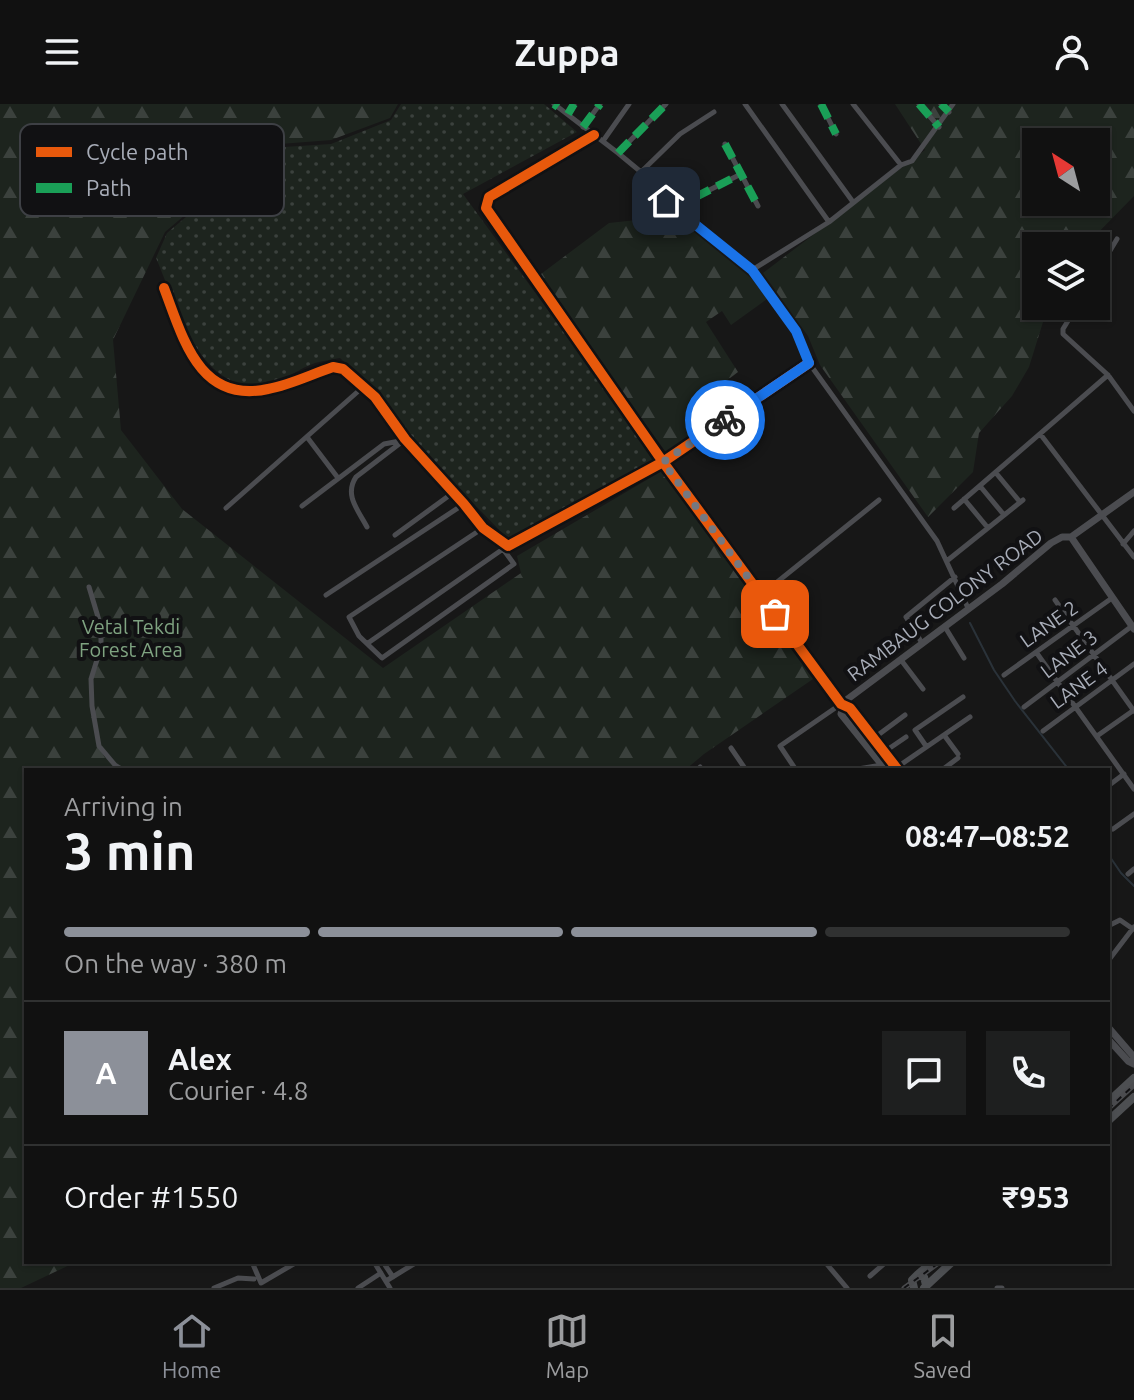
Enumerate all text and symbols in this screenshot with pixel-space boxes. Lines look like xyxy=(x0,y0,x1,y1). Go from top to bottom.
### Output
icon: menu xyxy=(40,30,84,74)
icon: person xyxy=(1050,30,1094,74)
text: Zuppa xyxy=(514,32,620,73)
legend xyxy=(20,124,284,216)
north arrow xyxy=(1022,128,1110,216)
map controls xyxy=(1022,128,1110,320)
text: Cycle path xyxy=(86,139,189,164)
pin xyxy=(632,167,700,235)
text: Path xyxy=(86,175,131,200)
icon: home xyxy=(644,179,688,223)
button: layers xyxy=(1022,232,1110,320)
courier xyxy=(685,380,765,460)
icon: bike xyxy=(703,398,747,442)
street label: RAMBAUG COLONY ROAD xyxy=(843,524,1047,686)
pin xyxy=(741,580,809,648)
icon: bag xyxy=(753,592,797,636)
street label: LANE 2 xyxy=(1015,595,1082,652)
park label: Vetal Tekdi Forest Area xyxy=(79,615,183,661)
street label: LANE 3 xyxy=(1036,625,1102,682)
street label: LANE 4 xyxy=(1046,656,1112,713)
text: Arriving in xyxy=(64,792,183,821)
text: 08:47–08:52 xyxy=(905,819,1070,853)
text: 3 min xyxy=(64,822,195,880)
text: On the way · 380 m xyxy=(64,949,287,978)
button: chat xyxy=(882,1031,966,1115)
button: phone xyxy=(986,1031,1070,1115)
text: Alex xyxy=(168,1042,232,1076)
text: A xyxy=(95,1056,117,1090)
text: Courier · 4.8 xyxy=(168,1076,308,1105)
text: Order #1550 xyxy=(64,1180,238,1214)
text: ₹953 xyxy=(1002,1180,1070,1214)
tab: Home xyxy=(162,1309,221,1382)
tab: Map xyxy=(545,1309,589,1382)
tab: Saved xyxy=(913,1309,972,1382)

